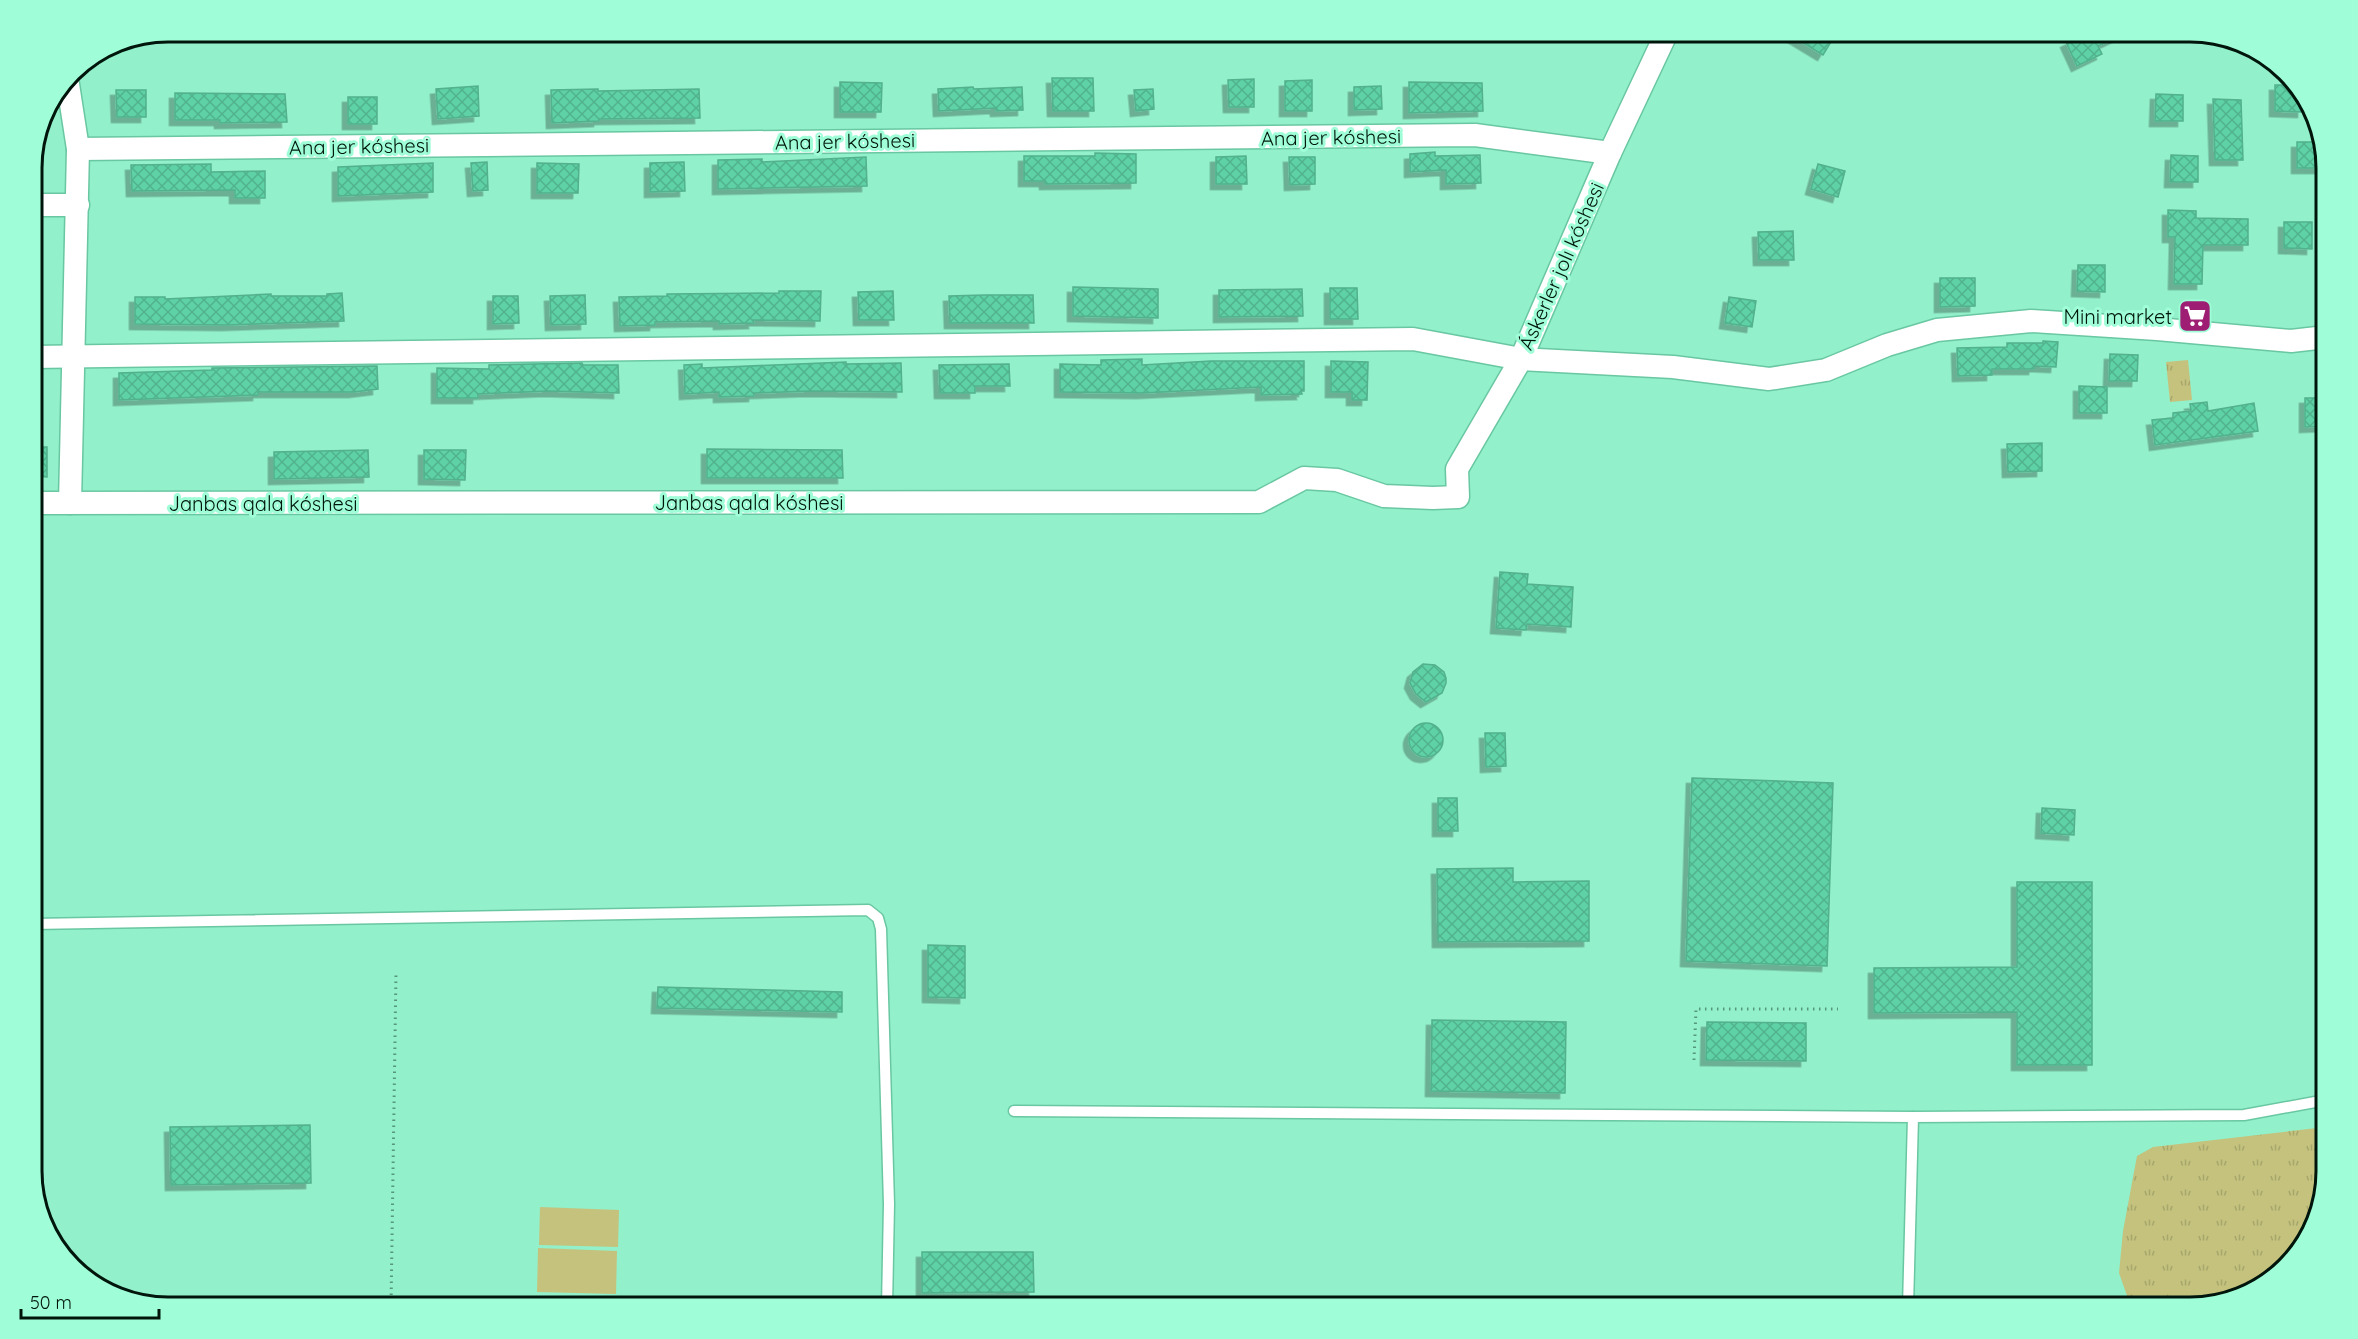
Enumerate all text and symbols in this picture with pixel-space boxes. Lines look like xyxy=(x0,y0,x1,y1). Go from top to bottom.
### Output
street label: Ana jer kóshesi xyxy=(1261,123,1401,151)
street label: Ana jer kóshesi xyxy=(775,127,915,155)
street label: Ana jer kóshesi xyxy=(289,132,429,160)
street label: Áskerler jolı kóshesi xyxy=(1513,178,1609,354)
supermarket icon: Mini market xyxy=(2177,298,2213,334)
place label: Mini market xyxy=(2063,304,2172,329)
street label: Janbas qala kóshesi xyxy=(654,490,844,515)
street label: Janbas qala kóshesi xyxy=(168,491,358,516)
scale bar xyxy=(21,1282,159,1320)
text: 50 m xyxy=(30,1291,72,1314)

